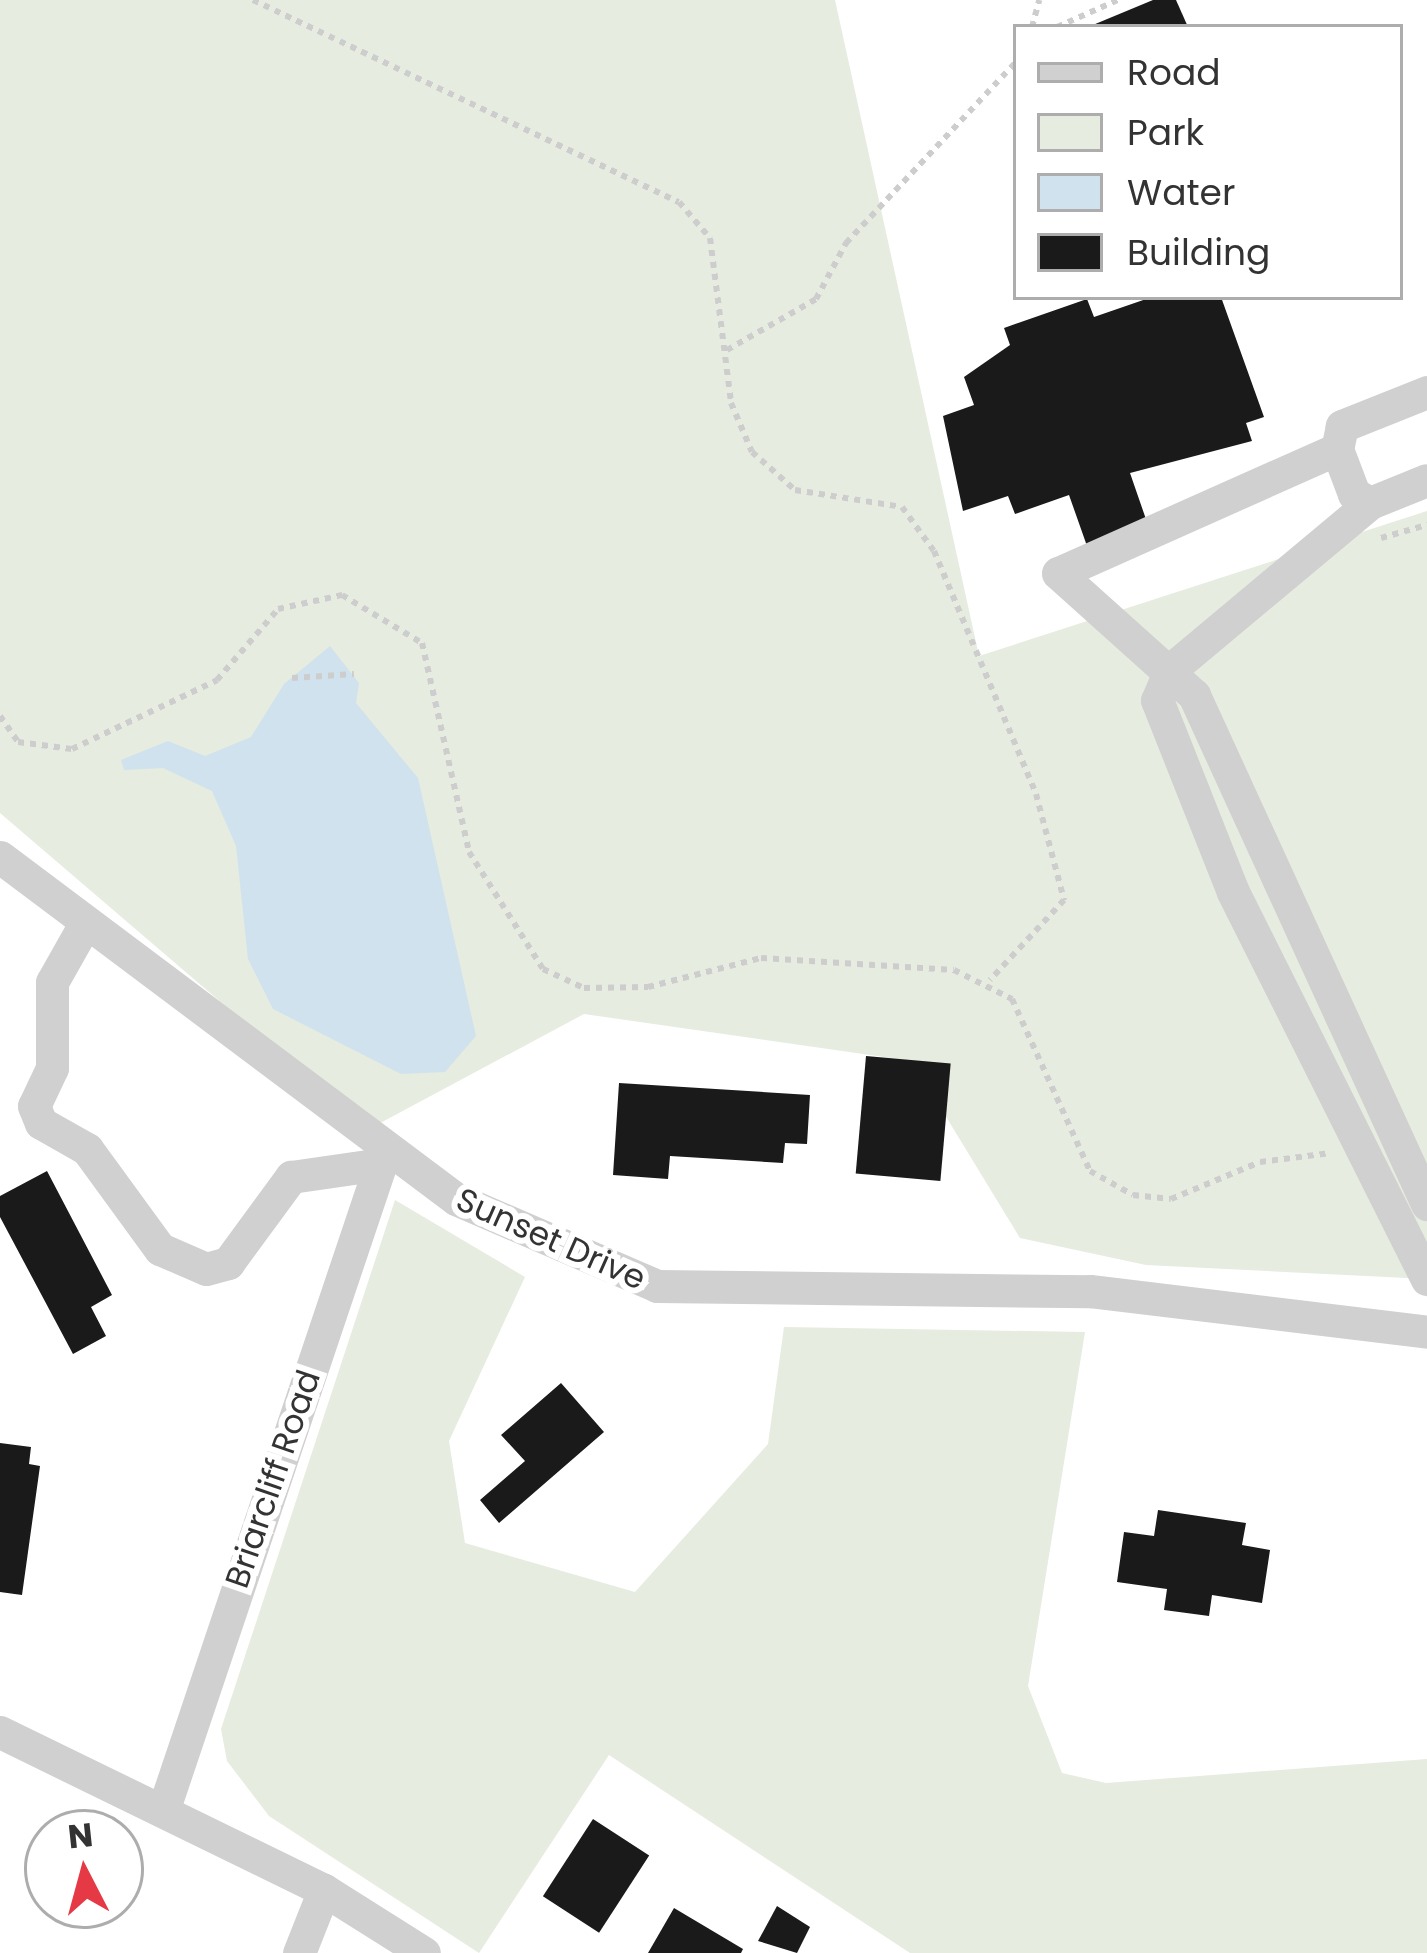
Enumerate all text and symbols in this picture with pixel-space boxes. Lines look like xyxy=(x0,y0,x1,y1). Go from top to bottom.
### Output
legend xyxy=(1013,24,1403,300)
text: Road xyxy=(1127,47,1221,98)
text: Park xyxy=(1127,107,1204,158)
text: Water xyxy=(1127,167,1235,218)
text: Building xyxy=(1127,227,1270,278)
street label: Sunset Drive xyxy=(450,1180,652,1298)
street label: Briarcliff Road xyxy=(217,1365,329,1593)
north arrow xyxy=(24,1809,144,1929)
text: N xyxy=(66,1811,95,1860)

